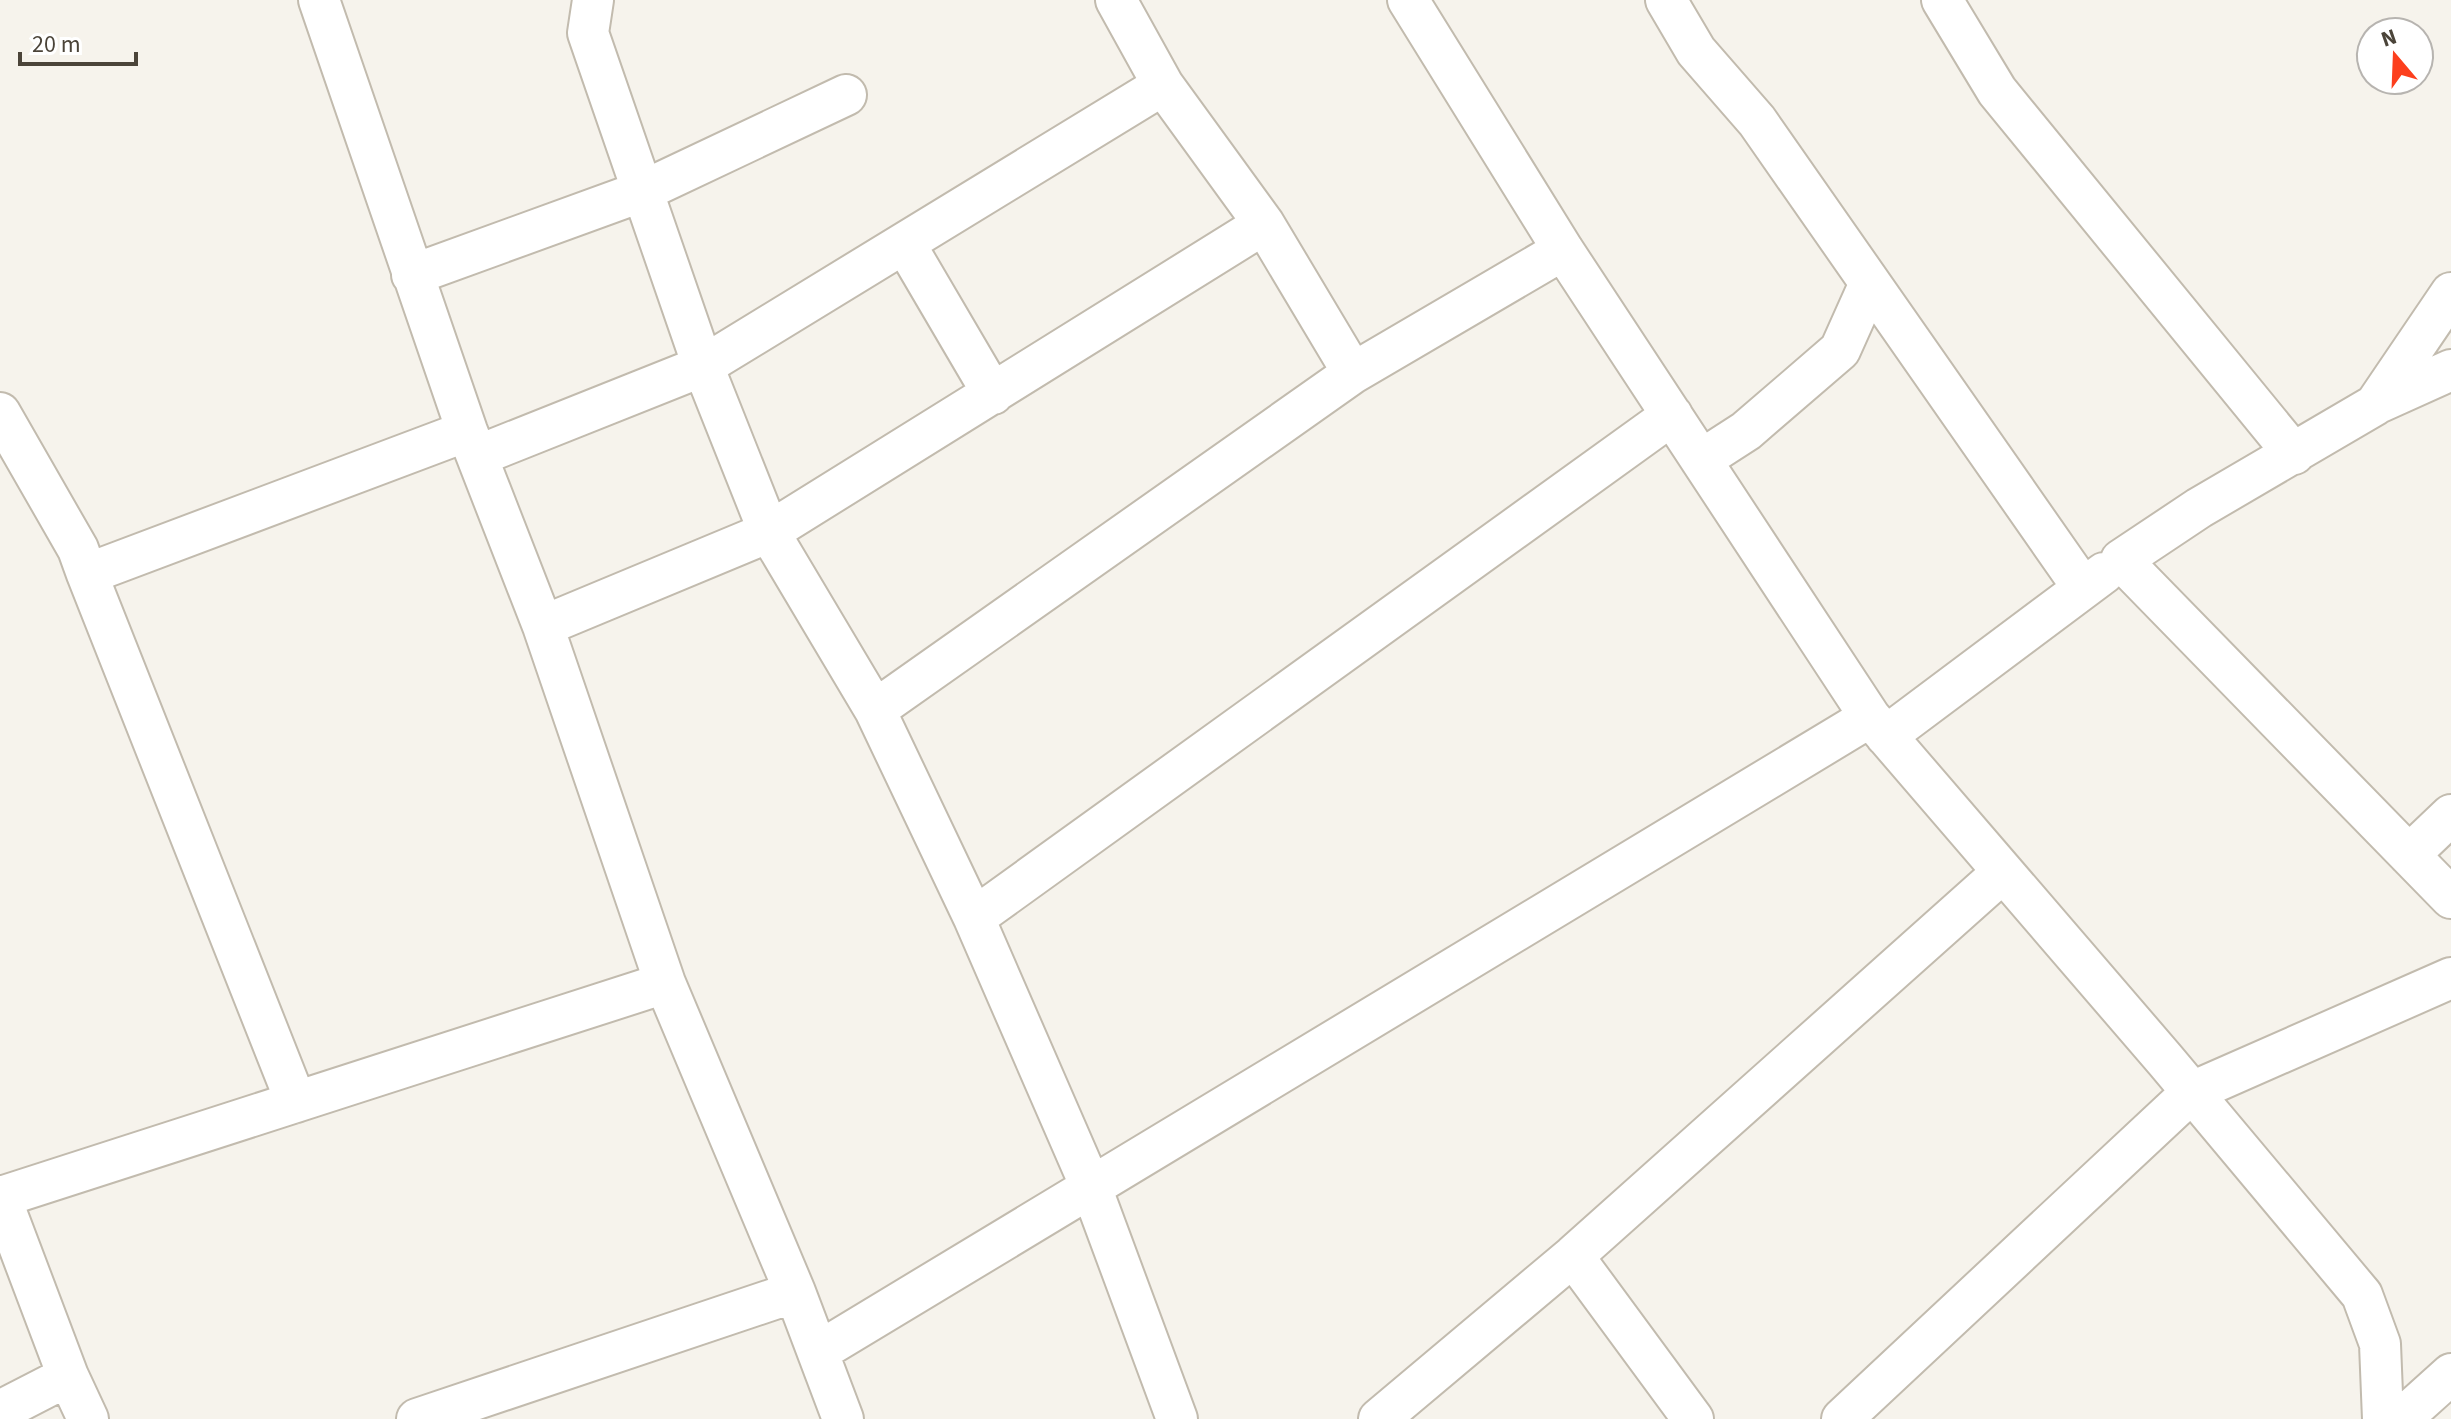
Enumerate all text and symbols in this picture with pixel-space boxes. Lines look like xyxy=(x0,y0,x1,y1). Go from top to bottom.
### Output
scale bar xyxy=(20,16,136,66)
north arrow xyxy=(2355,16,2435,96)
text: N xyxy=(2377,21,2401,56)
text: 20 m xyxy=(32,27,81,62)

